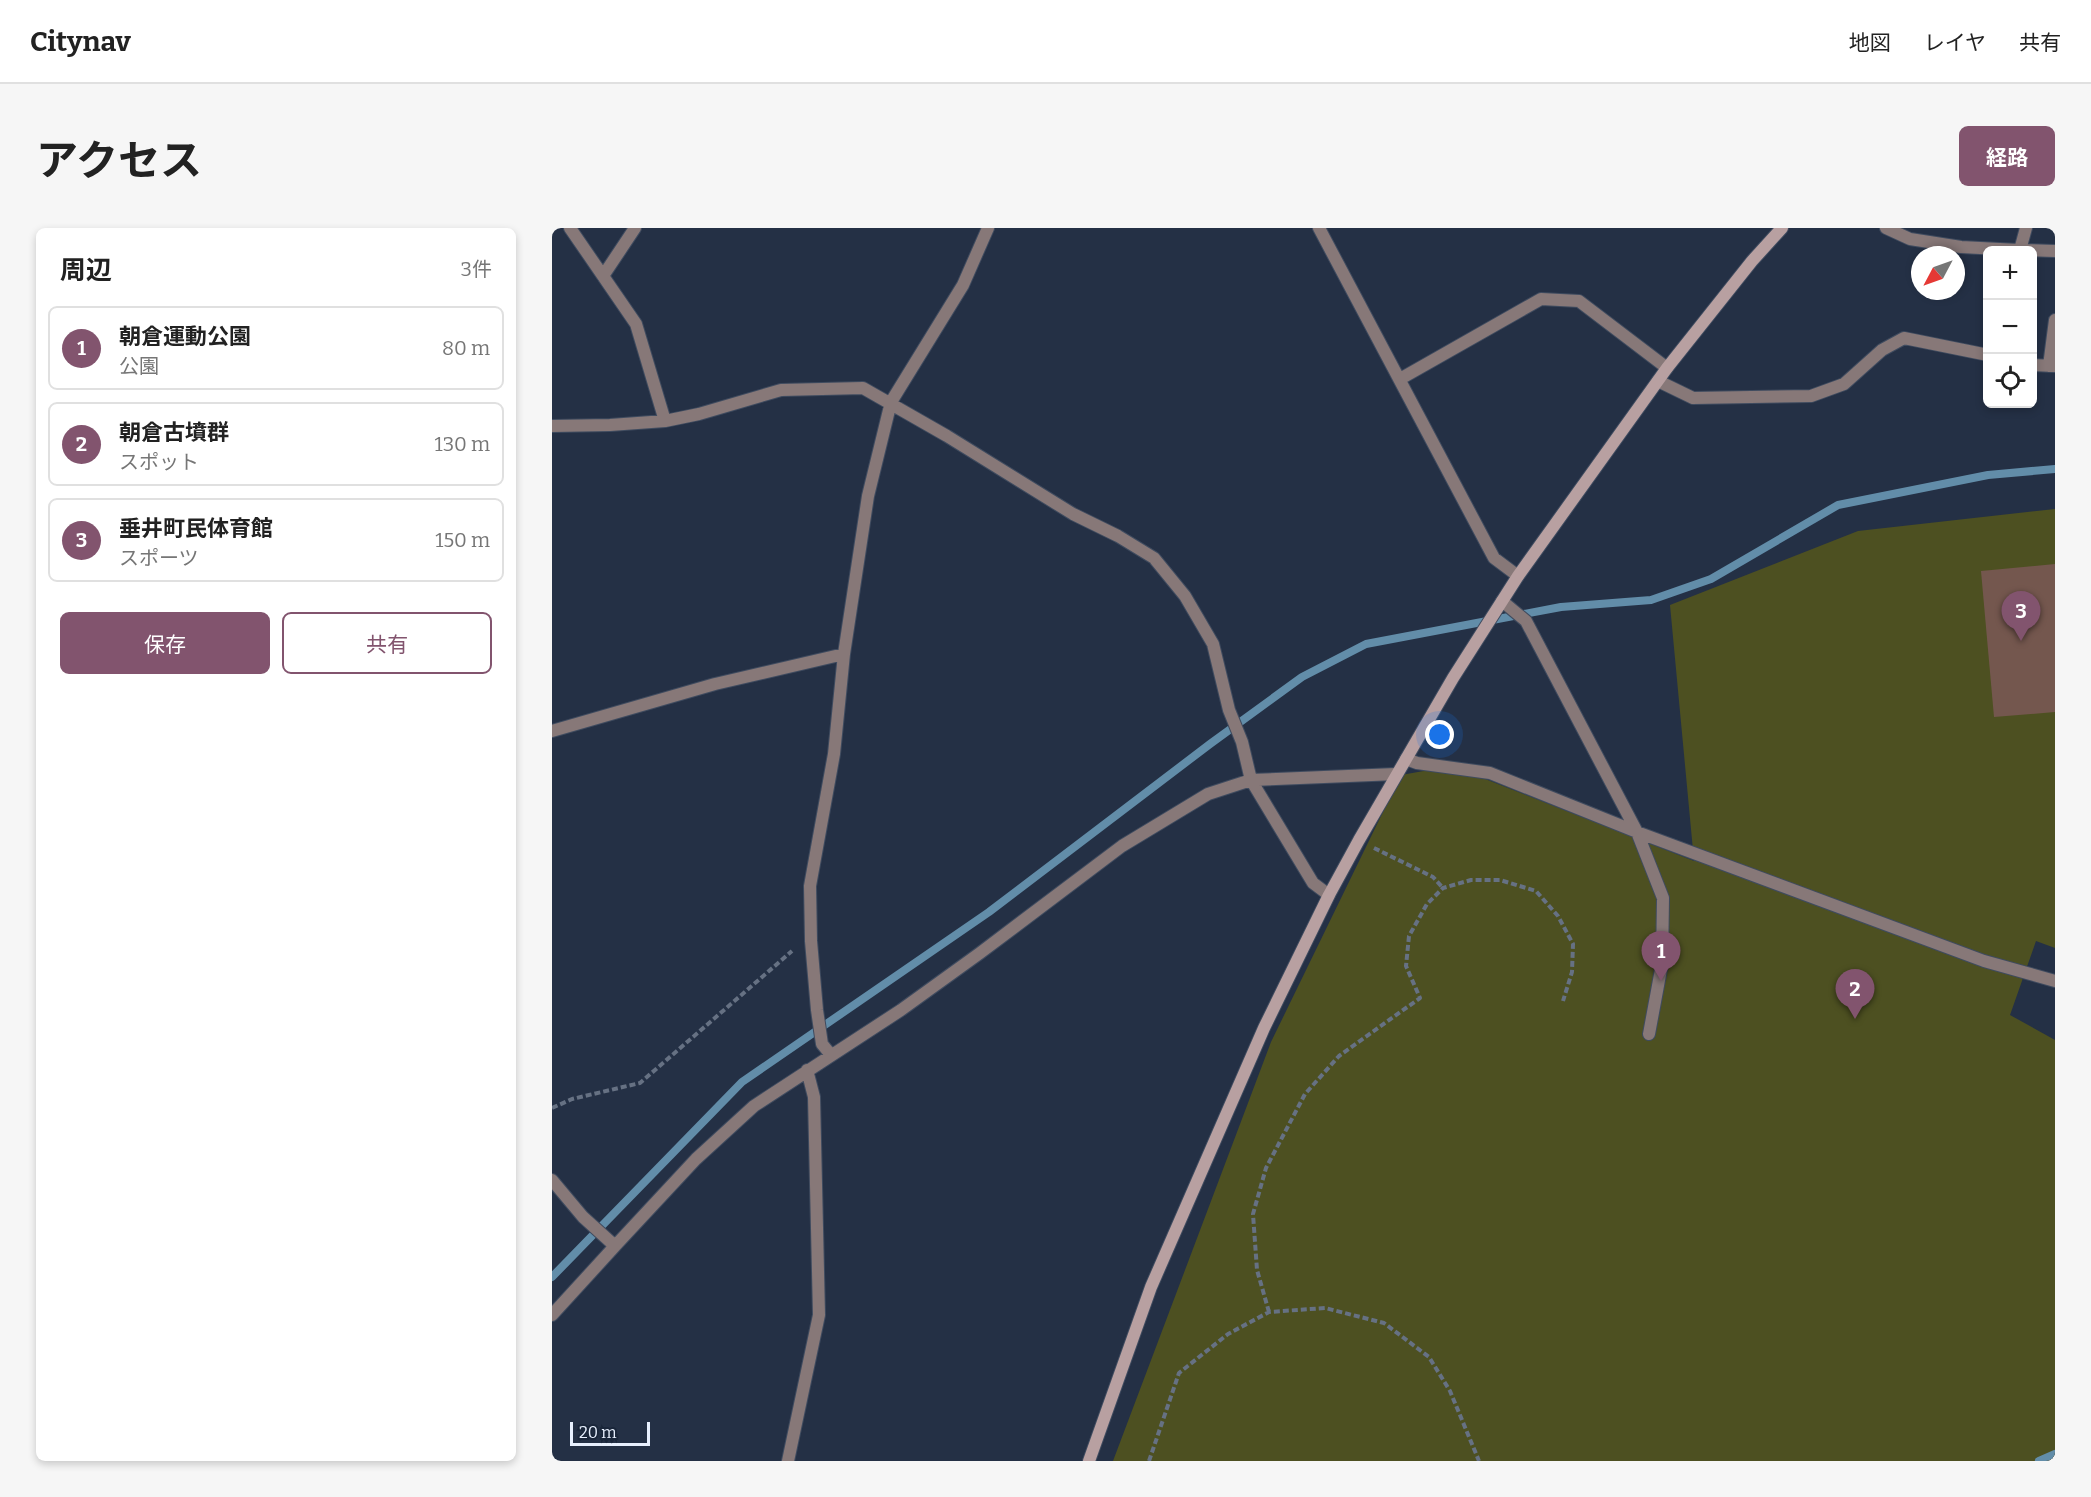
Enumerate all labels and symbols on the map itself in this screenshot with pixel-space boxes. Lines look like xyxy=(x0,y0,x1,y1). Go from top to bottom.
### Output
north arrow xyxy=(1911,246,1965,300)
pin: 3 xyxy=(2002,592,2040,641)
your location xyxy=(1425,720,1454,749)
pin: 1 xyxy=(1642,932,1680,981)
pin: 2 xyxy=(1836,970,1874,1019)
scale bar xyxy=(570,1419,650,1446)

